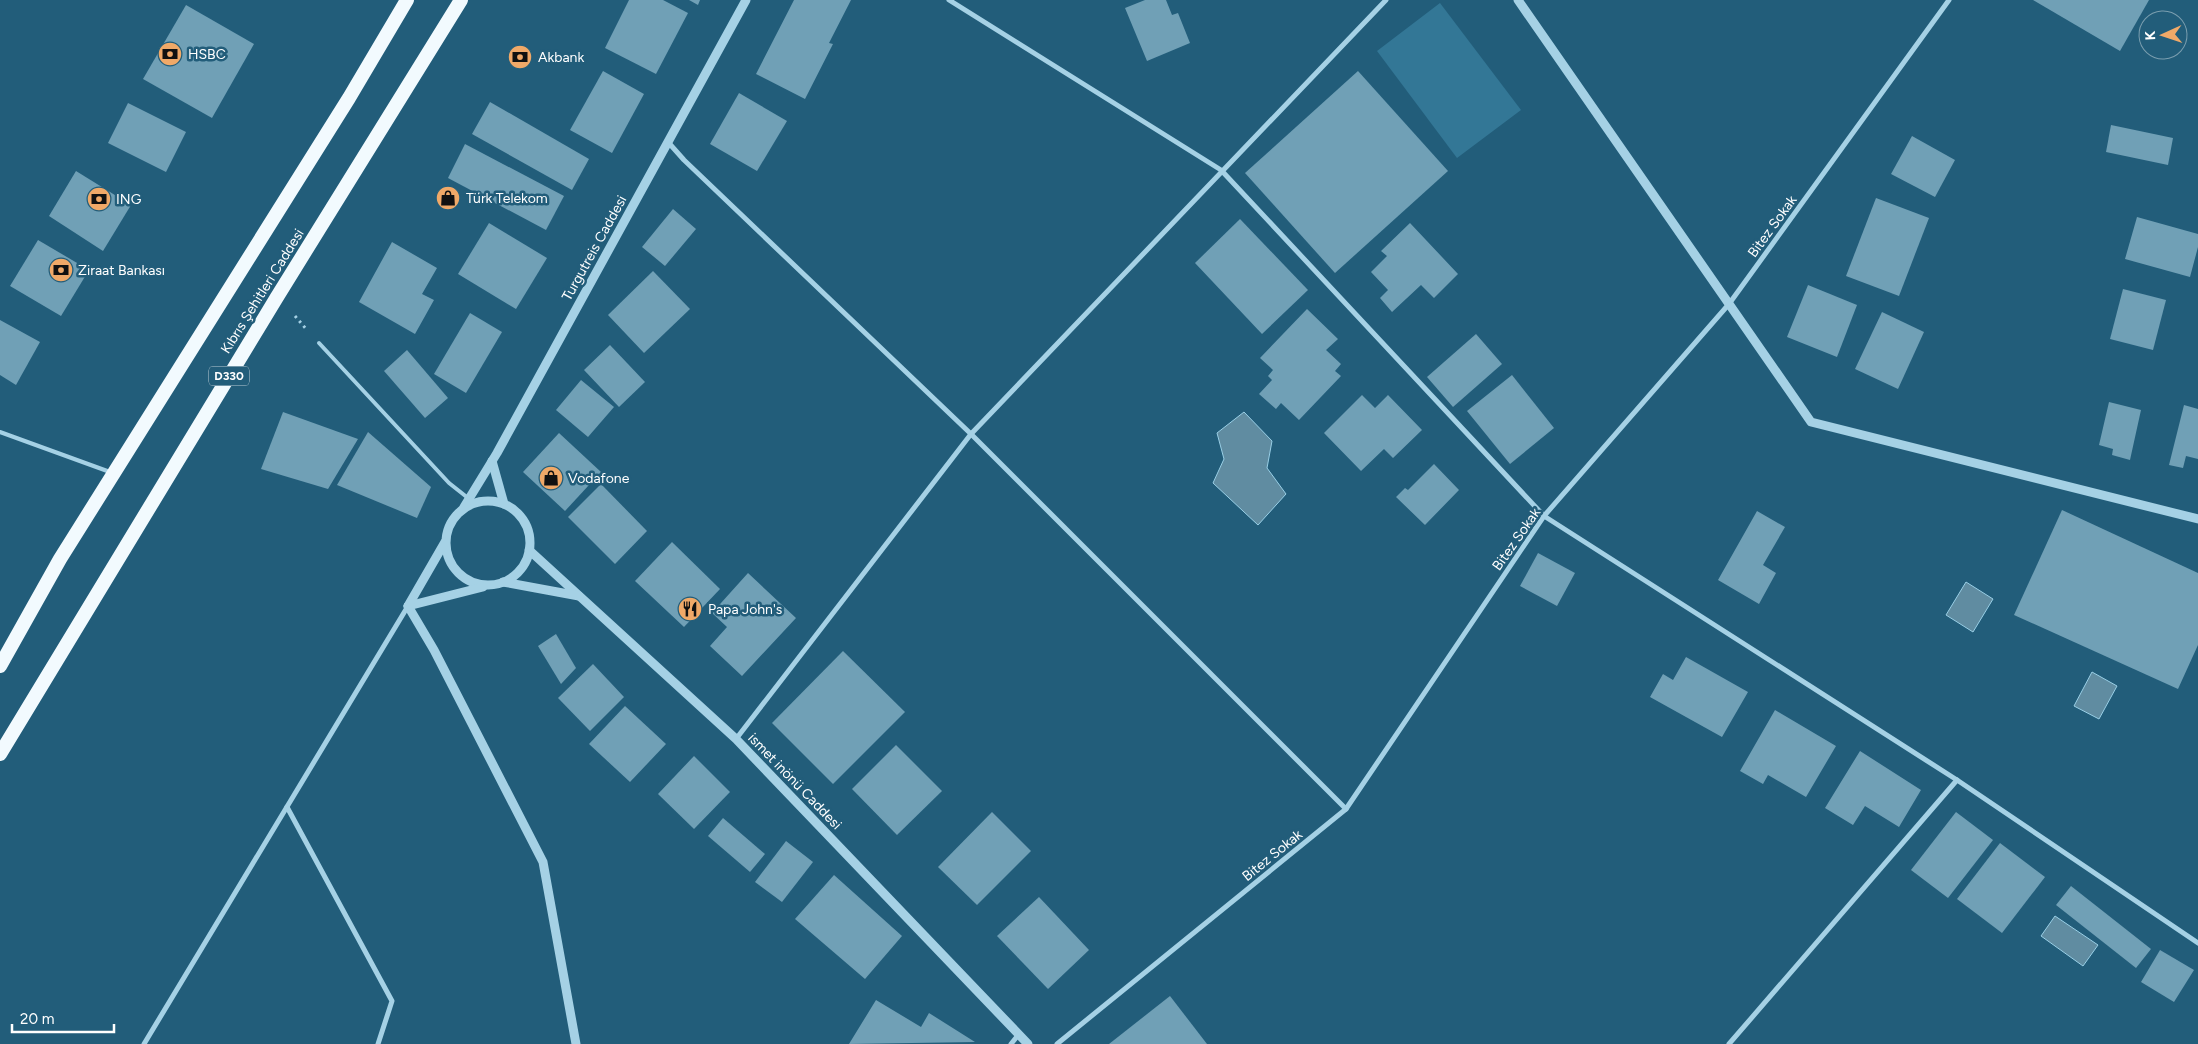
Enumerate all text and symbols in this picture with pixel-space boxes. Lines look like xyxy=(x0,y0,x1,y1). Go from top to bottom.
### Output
north arrow xyxy=(2138,10,2188,60)
text: K xyxy=(2142,30,2159,41)
bank icon: HSBC xyxy=(157,41,183,67)
bank icon: Akbank xyxy=(507,44,533,70)
place label: HSBC xyxy=(188,46,226,63)
place label: Akbank xyxy=(538,49,584,66)
shop icon: Türk Telekom xyxy=(435,185,461,211)
bank icon: ING xyxy=(86,186,112,212)
place label: Türk Telekom xyxy=(466,190,548,207)
place label: ING xyxy=(116,191,142,208)
street label: Bitez Sokak xyxy=(1744,192,1801,261)
street label: Turgutreis Caddesi xyxy=(558,193,630,304)
street label: Kıbrıs Şehitleri Caddesi xyxy=(217,226,308,357)
bank icon: Ziraat Bankası xyxy=(48,257,74,283)
place label: Ziraat Bankası xyxy=(78,262,165,279)
road number: D330 xyxy=(209,366,249,386)
shop icon: Vodafone xyxy=(538,465,564,491)
place label: Vodafone xyxy=(568,470,630,487)
street label: Bitez Sokak xyxy=(1489,505,1544,574)
restaurant icon: Papa John's xyxy=(677,596,703,622)
place label: Papa John's xyxy=(708,601,782,618)
street label: ismet inönü Caddesi xyxy=(744,730,845,833)
street label: Bitez Sokak xyxy=(1239,826,1306,885)
scale bar xyxy=(12,1002,115,1034)
text: 20 m xyxy=(20,1010,54,1028)

